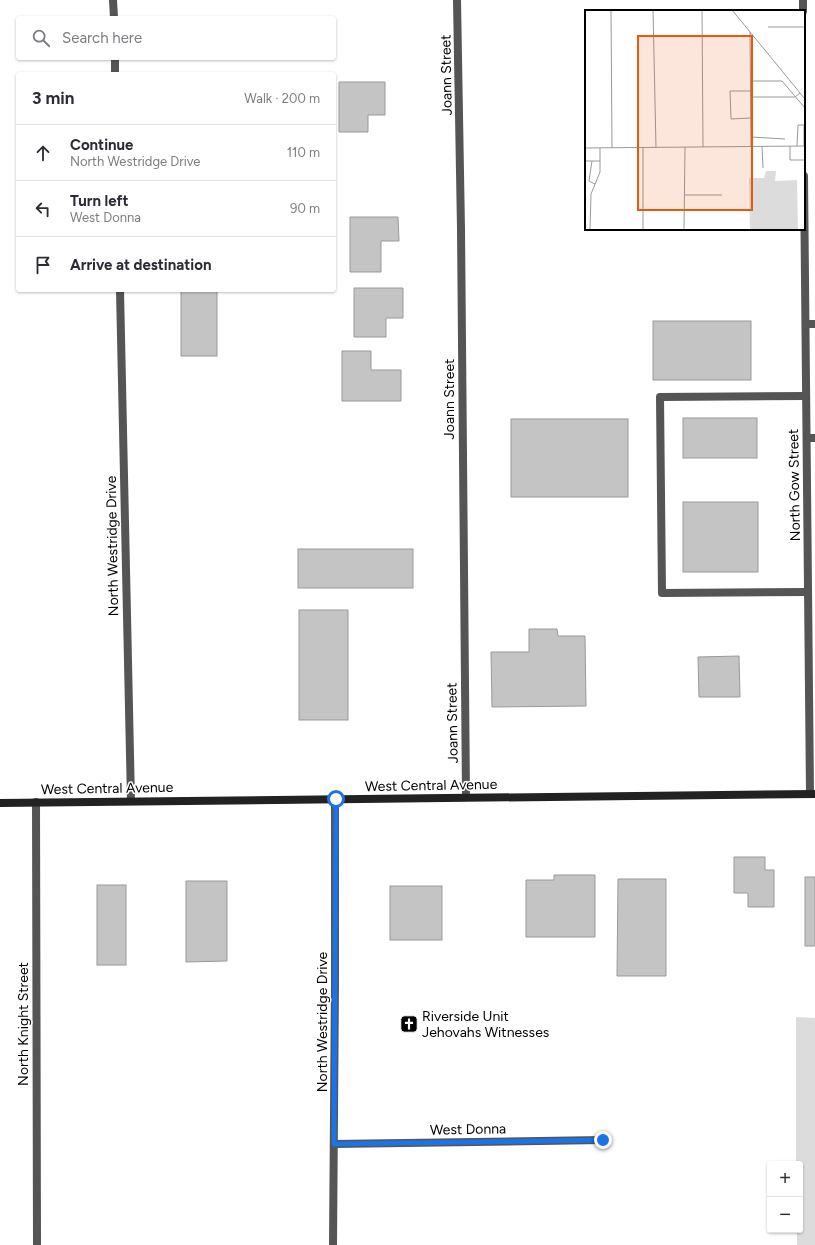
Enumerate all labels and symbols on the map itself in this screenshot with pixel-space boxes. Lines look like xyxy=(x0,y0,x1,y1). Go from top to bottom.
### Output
inset map xyxy=(585,10,805,230)
street label: Joann Street xyxy=(437,34,456,116)
street label: Joann Street xyxy=(441,359,458,439)
street label: North Gow Street xyxy=(785,429,804,541)
street label: North Westridge Drive xyxy=(103,475,122,616)
street label: Joann Street xyxy=(443,682,462,764)
street label: West Central Avenue xyxy=(365,776,498,795)
street label: West Central Avenue xyxy=(41,779,174,798)
route start xyxy=(327,790,345,808)
street label: North Westridge Drive xyxy=(314,951,331,1092)
street label: North Knight Street xyxy=(15,962,32,1086)
place label: Riverside Unit Jehovahs Witnesses xyxy=(422,1008,549,1041)
church icon: Riverside Unit Jehovahs Witnesses xyxy=(399,1014,419,1034)
street label: West Donna xyxy=(430,1120,506,1139)
route end xyxy=(594,1131,612,1149)

